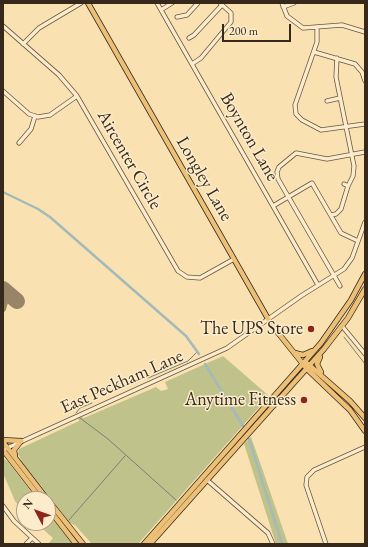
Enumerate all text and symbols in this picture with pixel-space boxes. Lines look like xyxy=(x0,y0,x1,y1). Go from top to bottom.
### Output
scale bar xyxy=(224,16,293,42)
text: 200 m xyxy=(229,23,258,39)
street label: Boynton Lane xyxy=(215,89,283,185)
street label: Aircenter Circle xyxy=(92,107,166,213)
street label: Longley Lane xyxy=(171,133,237,225)
place label: The UPS Store xyxy=(200,318,303,340)
marker: The UPS Store xyxy=(306,324,316,334)
street label: East Peckham Lane xyxy=(57,345,187,419)
place label: Anytime Fitness xyxy=(185,389,296,411)
marker: Anytime Fitness xyxy=(299,395,309,405)
north arrow xyxy=(16,491,56,531)
text: N xyxy=(19,496,36,512)

